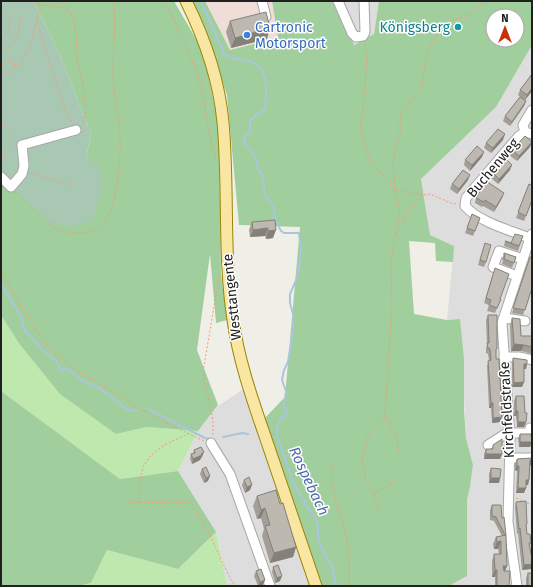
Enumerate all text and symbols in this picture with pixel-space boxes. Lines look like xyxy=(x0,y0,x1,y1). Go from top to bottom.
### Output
north arrow xyxy=(485,8,525,48)
text: N xyxy=(501,12,509,25)
place label: Cartronic Motorsport xyxy=(255,19,327,52)
place label: Königsberg xyxy=(379,19,451,36)
marker: Königsberg xyxy=(453,22,463,32)
marker: Cartronic Motorsport xyxy=(242,30,252,40)
street label: Buchenweg xyxy=(463,134,523,201)
street label: Westtangente xyxy=(219,253,245,341)
street label: Kirchfeldstraße xyxy=(496,361,518,459)
water label: Rospebach xyxy=(285,444,333,518)

